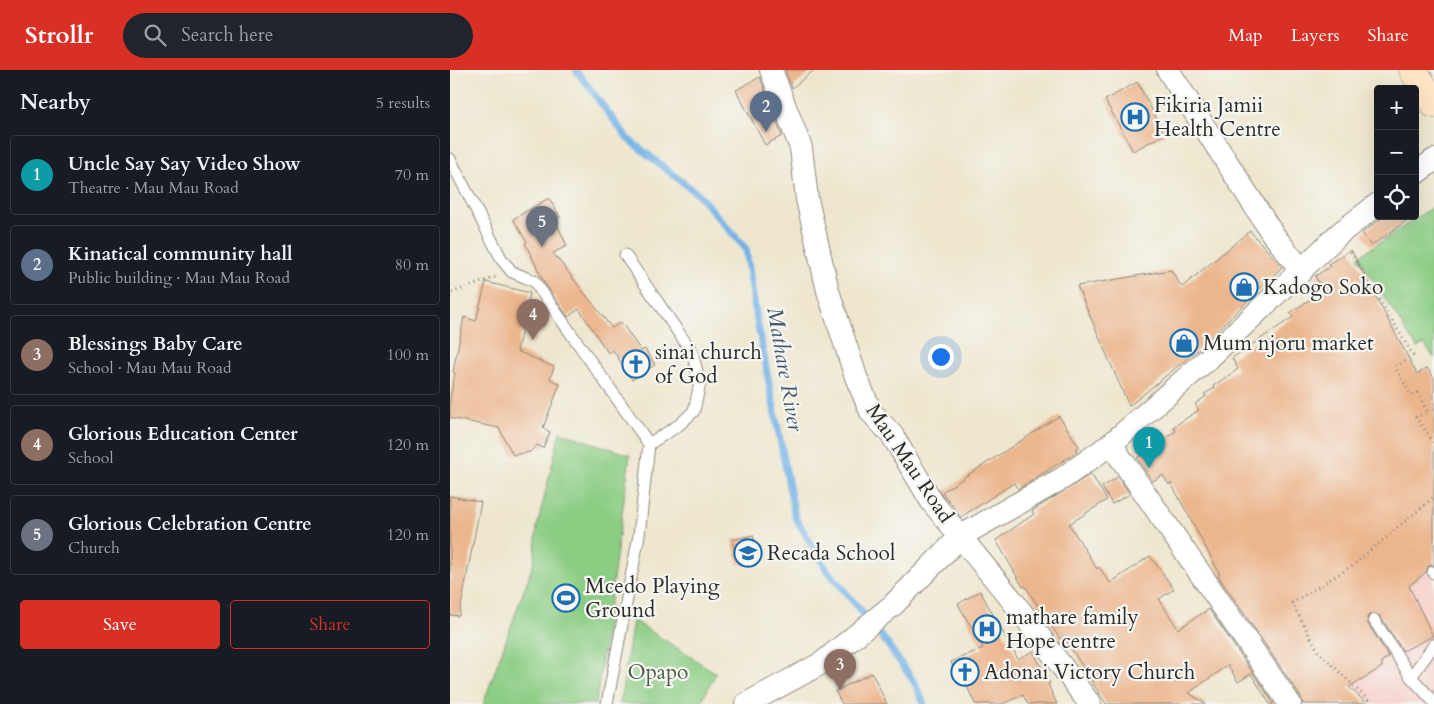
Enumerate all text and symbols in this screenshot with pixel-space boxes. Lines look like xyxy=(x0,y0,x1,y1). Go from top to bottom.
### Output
search box xyxy=(123,13,473,58)
text: Strollr xyxy=(25,19,93,52)
icon: search xyxy=(141,21,169,49)
text: Search here xyxy=(181,22,273,48)
text: Map xyxy=(1228,23,1263,48)
text: Layers xyxy=(1291,23,1340,48)
text: Share xyxy=(1368,23,1409,48)
map controls xyxy=(1374,85,1419,220)
button: + xyxy=(1374,85,1419,130)
text: Nearby xyxy=(20,88,91,117)
pin: 2 xyxy=(750,91,782,132)
place label: Fikiria Jamii Health Centre xyxy=(1154,91,1281,144)
text: 5 results xyxy=(376,92,430,114)
hospital icon: Fikiria Jamii Health Centre xyxy=(1120,102,1150,132)
button: − xyxy=(1374,130,1419,175)
text: Uncle Say Say Video Show xyxy=(68,151,301,177)
text: 1 xyxy=(33,164,41,186)
text: 70 m xyxy=(395,164,429,186)
button: locate xyxy=(1374,175,1419,220)
text: Theatre · Mau Mau Road xyxy=(68,177,239,199)
pin: 5 xyxy=(526,206,558,247)
text: Kinatical community hall xyxy=(68,241,293,267)
text: 2 xyxy=(33,254,41,276)
text: 80 m xyxy=(395,254,429,276)
text: Public building · Mau Mau Road xyxy=(68,267,290,289)
shop icon: Kadogo Soko xyxy=(1229,272,1259,302)
place label: Kadogo Soko xyxy=(1263,273,1383,302)
pin: 4 xyxy=(517,299,549,340)
water label: Mathare River xyxy=(759,305,811,434)
shop icon: Mum njoru market xyxy=(1169,328,1199,358)
place label: Mum njoru market xyxy=(1203,329,1374,358)
text: Blessings Baby Care xyxy=(68,331,243,357)
place label: sinai church of God xyxy=(655,338,762,391)
text: 3 xyxy=(33,344,41,366)
text: 100 m xyxy=(387,344,429,366)
your location xyxy=(928,344,954,370)
church icon: sinai church of God xyxy=(621,349,651,379)
text: School · Mau Mau Road xyxy=(68,357,231,379)
street label: Mau Mau Road xyxy=(859,398,960,529)
text: Glorious Education Center xyxy=(68,421,298,447)
pin: 1 xyxy=(1133,427,1165,468)
text: 4 xyxy=(33,434,41,456)
text: 120 m xyxy=(387,434,429,456)
text: School xyxy=(68,447,113,469)
text: Glorious Celebration Centre xyxy=(68,511,312,537)
text: 5 xyxy=(33,524,41,546)
text: 120 m xyxy=(387,524,429,546)
text: Church xyxy=(68,537,120,559)
school or university icon: Recada School xyxy=(733,538,763,568)
place label: Recada School xyxy=(767,539,895,568)
place label: Mcedo Playing Ground xyxy=(585,572,720,625)
sports icon: Mcedo Playing Ground xyxy=(551,583,581,613)
button: Save xyxy=(20,600,220,649)
button: Share xyxy=(230,600,430,649)
place label: mathare family Hope centre xyxy=(1006,603,1138,656)
hospital icon: mathare family Hope centre xyxy=(972,614,1002,644)
pin: 3 xyxy=(824,649,856,690)
church icon: Adonai Victory Church xyxy=(950,657,980,687)
park label: Opapo xyxy=(628,658,688,687)
place label: Adonai Victory Church xyxy=(984,658,1196,687)

